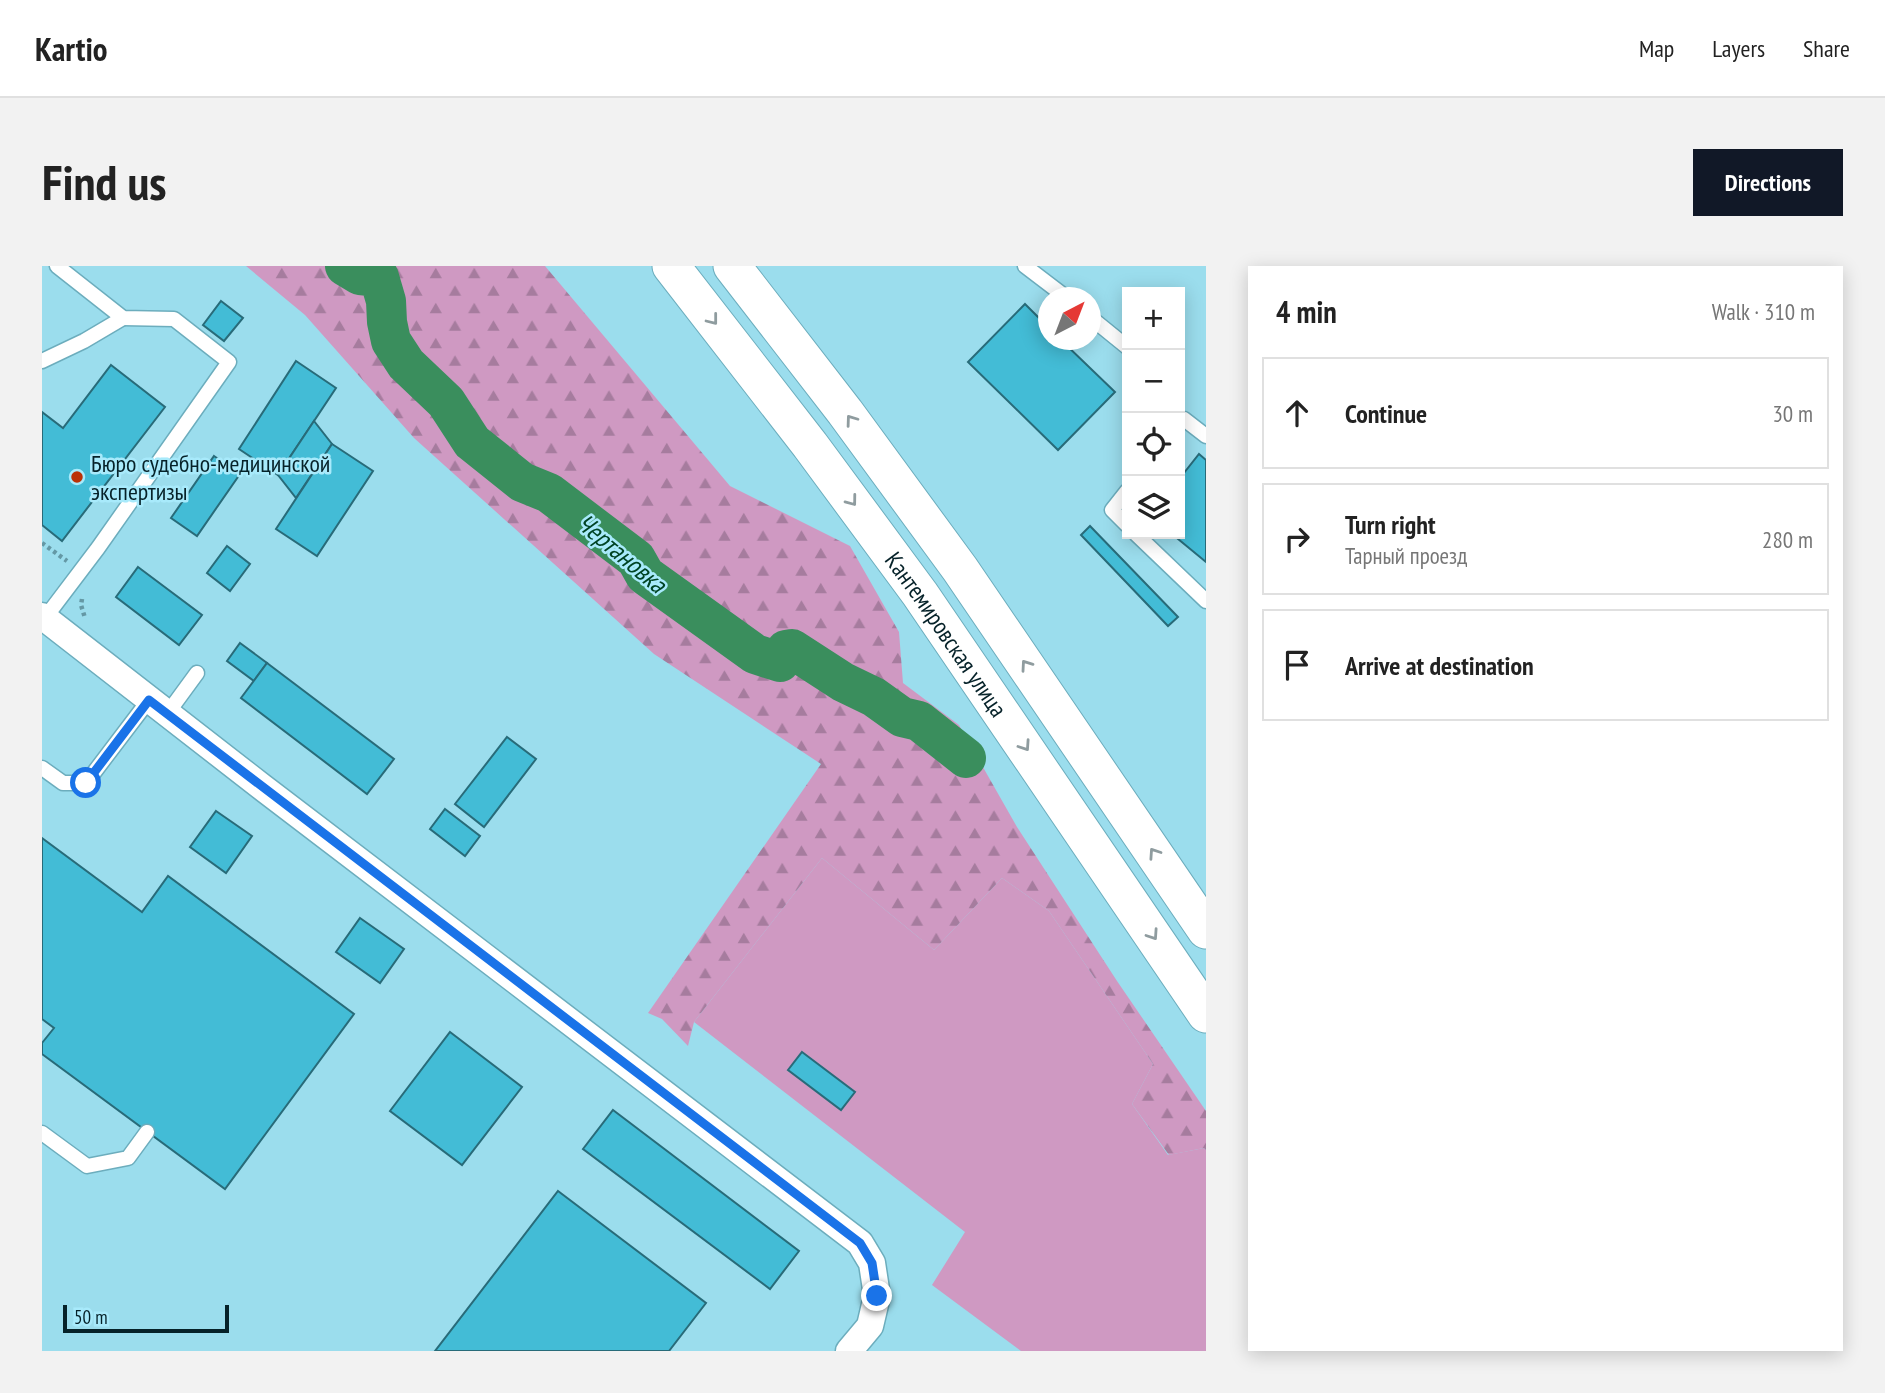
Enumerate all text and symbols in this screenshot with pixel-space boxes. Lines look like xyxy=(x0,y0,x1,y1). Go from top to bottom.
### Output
text: Kartio xyxy=(35,27,108,70)
text: Map xyxy=(1639,33,1674,64)
text: Layers xyxy=(1712,33,1765,64)
text: Share xyxy=(1803,33,1850,64)
button: Directions xyxy=(1693,149,1843,216)
text: Find us xyxy=(42,150,166,214)
north arrow xyxy=(1038,287,1101,350)
map controls xyxy=(1122,287,1185,539)
button: + xyxy=(1122,287,1185,350)
text: 4 min xyxy=(1276,292,1337,331)
text: Walk · 310 m xyxy=(1712,297,1815,326)
one-way arrow xyxy=(705,312,718,325)
button: − xyxy=(1122,350,1185,413)
icon: ahead xyxy=(1278,394,1316,432)
text: Continue xyxy=(1345,397,1427,430)
text: 30 m xyxy=(1772,399,1813,428)
button: locate xyxy=(1122,413,1185,476)
one-way arrow xyxy=(847,415,859,428)
place label: Бюро судебно-медицинской экспертизы xyxy=(91,448,330,507)
marker: Бюро судебно-медицинской экспертизы xyxy=(69,469,85,485)
button: layers xyxy=(1122,476,1185,539)
one-way arrow xyxy=(843,493,856,505)
water label: Чертановка xyxy=(571,506,675,601)
text: Turn right xyxy=(1345,508,1436,541)
icon: right xyxy=(1278,520,1316,558)
text: 280 m xyxy=(1762,525,1813,554)
text: Тарный проезд xyxy=(1345,541,1467,570)
street label: Кантемировская улица xyxy=(879,546,1014,723)
icon: arrive xyxy=(1278,646,1316,684)
text: Arrive at destination xyxy=(1345,649,1534,682)
one-way arrow xyxy=(1021,660,1034,673)
one-way arrow xyxy=(1017,738,1029,751)
route start xyxy=(70,767,101,798)
one-way arrow xyxy=(1149,848,1162,861)
one-way arrow xyxy=(1144,927,1157,940)
route end xyxy=(861,1280,892,1311)
scale bar xyxy=(63,1302,229,1334)
text: 50 m xyxy=(74,1305,108,1329)

